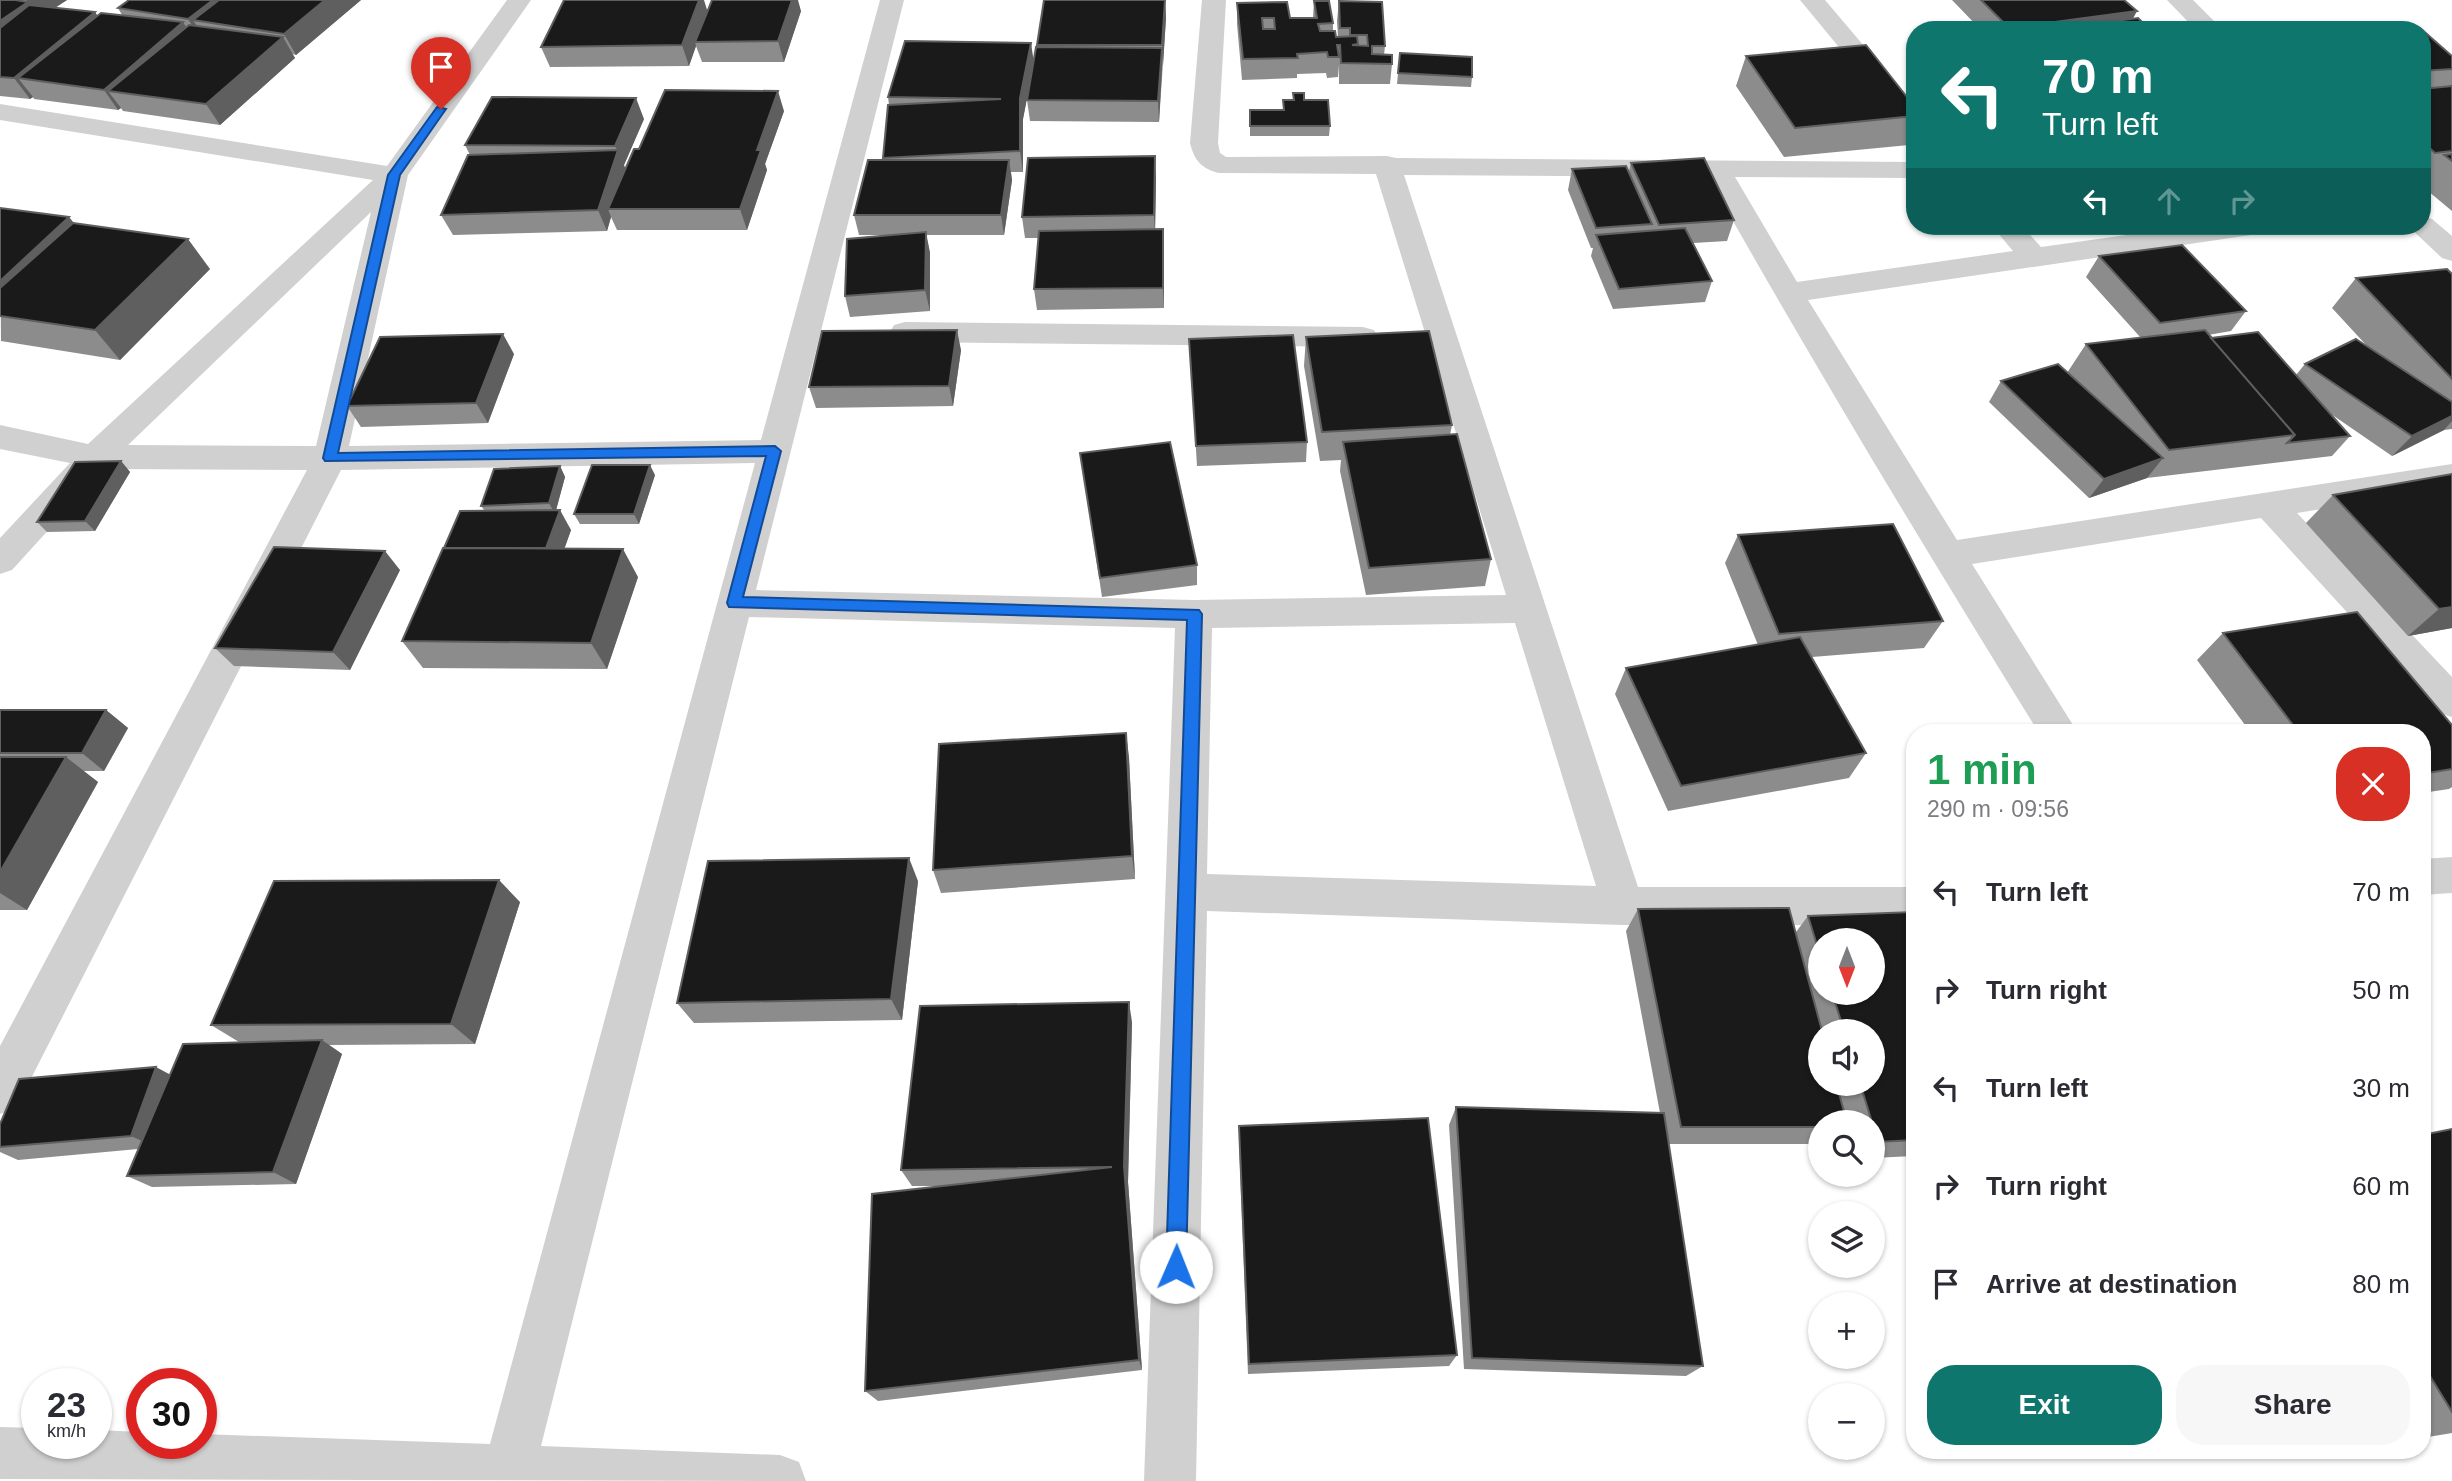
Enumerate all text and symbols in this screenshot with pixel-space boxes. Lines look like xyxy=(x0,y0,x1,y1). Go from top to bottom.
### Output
pin xyxy=(411,37,471,109)
icon: arrive xyxy=(422,48,460,86)
icon: left xyxy=(1927,49,2018,140)
text: 70 m xyxy=(2042,49,2154,103)
text: Turn left xyxy=(2042,106,2158,142)
icon: left xyxy=(2077,182,2115,220)
icon: ahead xyxy=(2150,182,2188,220)
icon: right xyxy=(2223,182,2261,220)
text: 1 min xyxy=(1927,746,2037,793)
button: close xyxy=(2336,747,2410,821)
text: 290 m · 09:56 xyxy=(1927,796,2069,822)
icon: left xyxy=(1927,873,1965,911)
text: Turn left xyxy=(1986,877,2088,907)
text: 70 m xyxy=(2352,877,2410,907)
north arrow xyxy=(1808,928,1885,1004)
map controls xyxy=(1808,928,1885,1460)
icon: right xyxy=(1927,971,1965,1009)
text: Turn right xyxy=(1986,975,2107,1005)
text: 50 m xyxy=(2352,975,2410,1005)
button: sound xyxy=(1808,1019,1885,1096)
icon: left xyxy=(1927,1069,1965,1107)
text: Turn left xyxy=(1986,1073,2088,1103)
text: 30 m xyxy=(2352,1073,2410,1103)
button: search xyxy=(1808,1110,1885,1187)
icon: right xyxy=(1927,1167,1965,1205)
text: Turn right xyxy=(1986,1171,2107,1201)
text: 60 m xyxy=(2352,1171,2410,1201)
button: layers xyxy=(1808,1201,1885,1278)
position arrow xyxy=(1139,1230,1213,1304)
icon: arrive xyxy=(1927,1265,1965,1303)
text: Arrive at destination xyxy=(1986,1269,2237,1299)
text: 80 m xyxy=(2352,1269,2410,1299)
button: + xyxy=(1808,1292,1885,1369)
button: Exit xyxy=(1927,1365,2162,1445)
button: Share xyxy=(2176,1365,2410,1445)
speed limit sign: 30 xyxy=(126,1368,217,1459)
button: − xyxy=(1808,1383,1885,1460)
text: 23 xyxy=(47,1385,86,1424)
text: km/h xyxy=(47,1421,86,1441)

